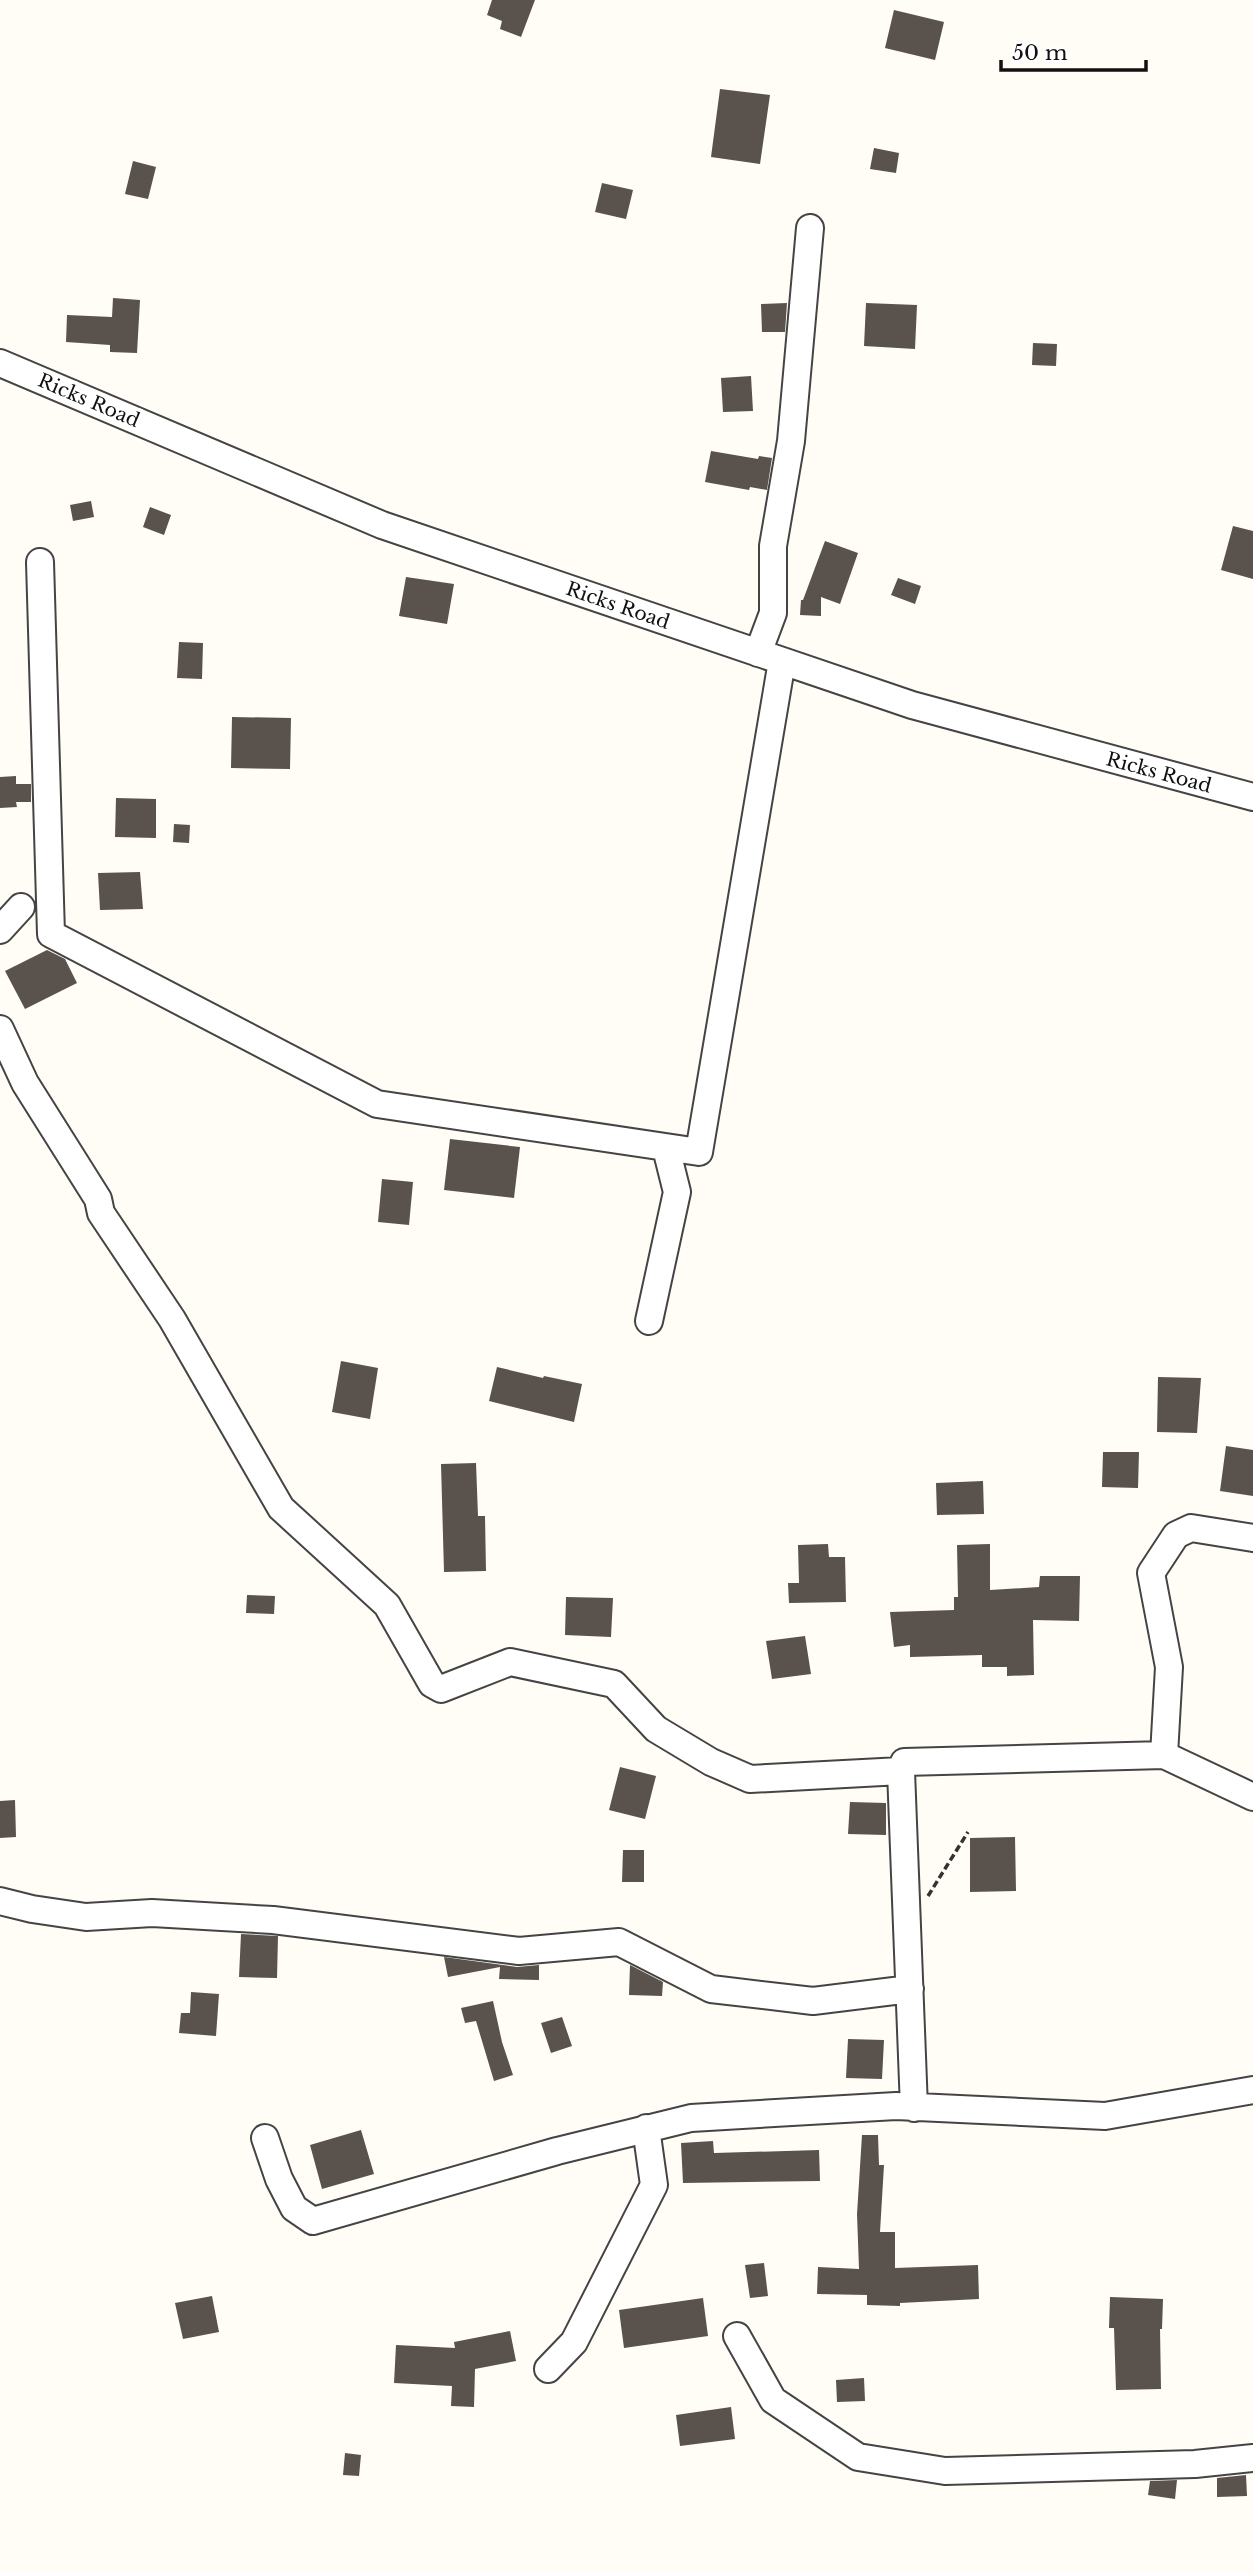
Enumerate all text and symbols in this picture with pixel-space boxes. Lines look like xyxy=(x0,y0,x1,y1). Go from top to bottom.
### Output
scale bar xyxy=(1001,28,1146,72)
text: 50 m xyxy=(1012,40,1068,66)
street label: Ricks Road xyxy=(35,369,143,432)
street label: Ricks Road xyxy=(563,577,673,634)
street label: Ricks Road xyxy=(1104,747,1214,798)

